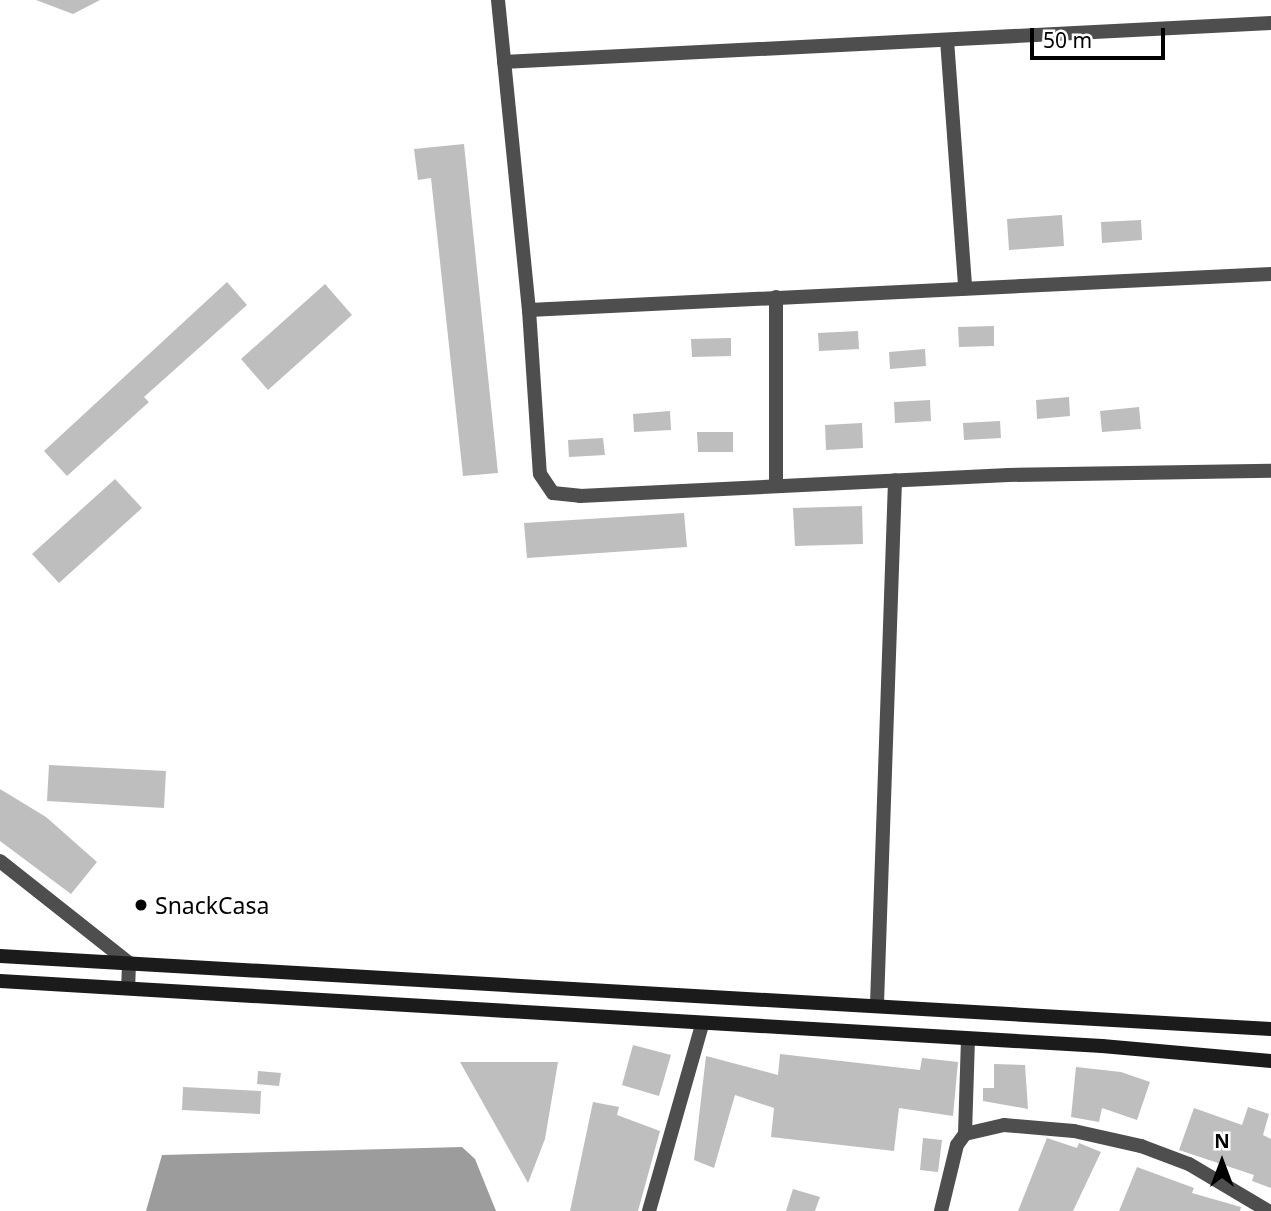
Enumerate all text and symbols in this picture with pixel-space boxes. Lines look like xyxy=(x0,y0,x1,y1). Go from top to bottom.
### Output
scale bar xyxy=(1033,14,1168,58)
text: 50 m xyxy=(1043,26,1092,54)
place label: SnackCasa xyxy=(155,891,269,919)
marker: SnackCasa xyxy=(133,897,149,913)
north arrow xyxy=(1187,1127,1257,1197)
text: N xyxy=(1214,1128,1230,1154)

